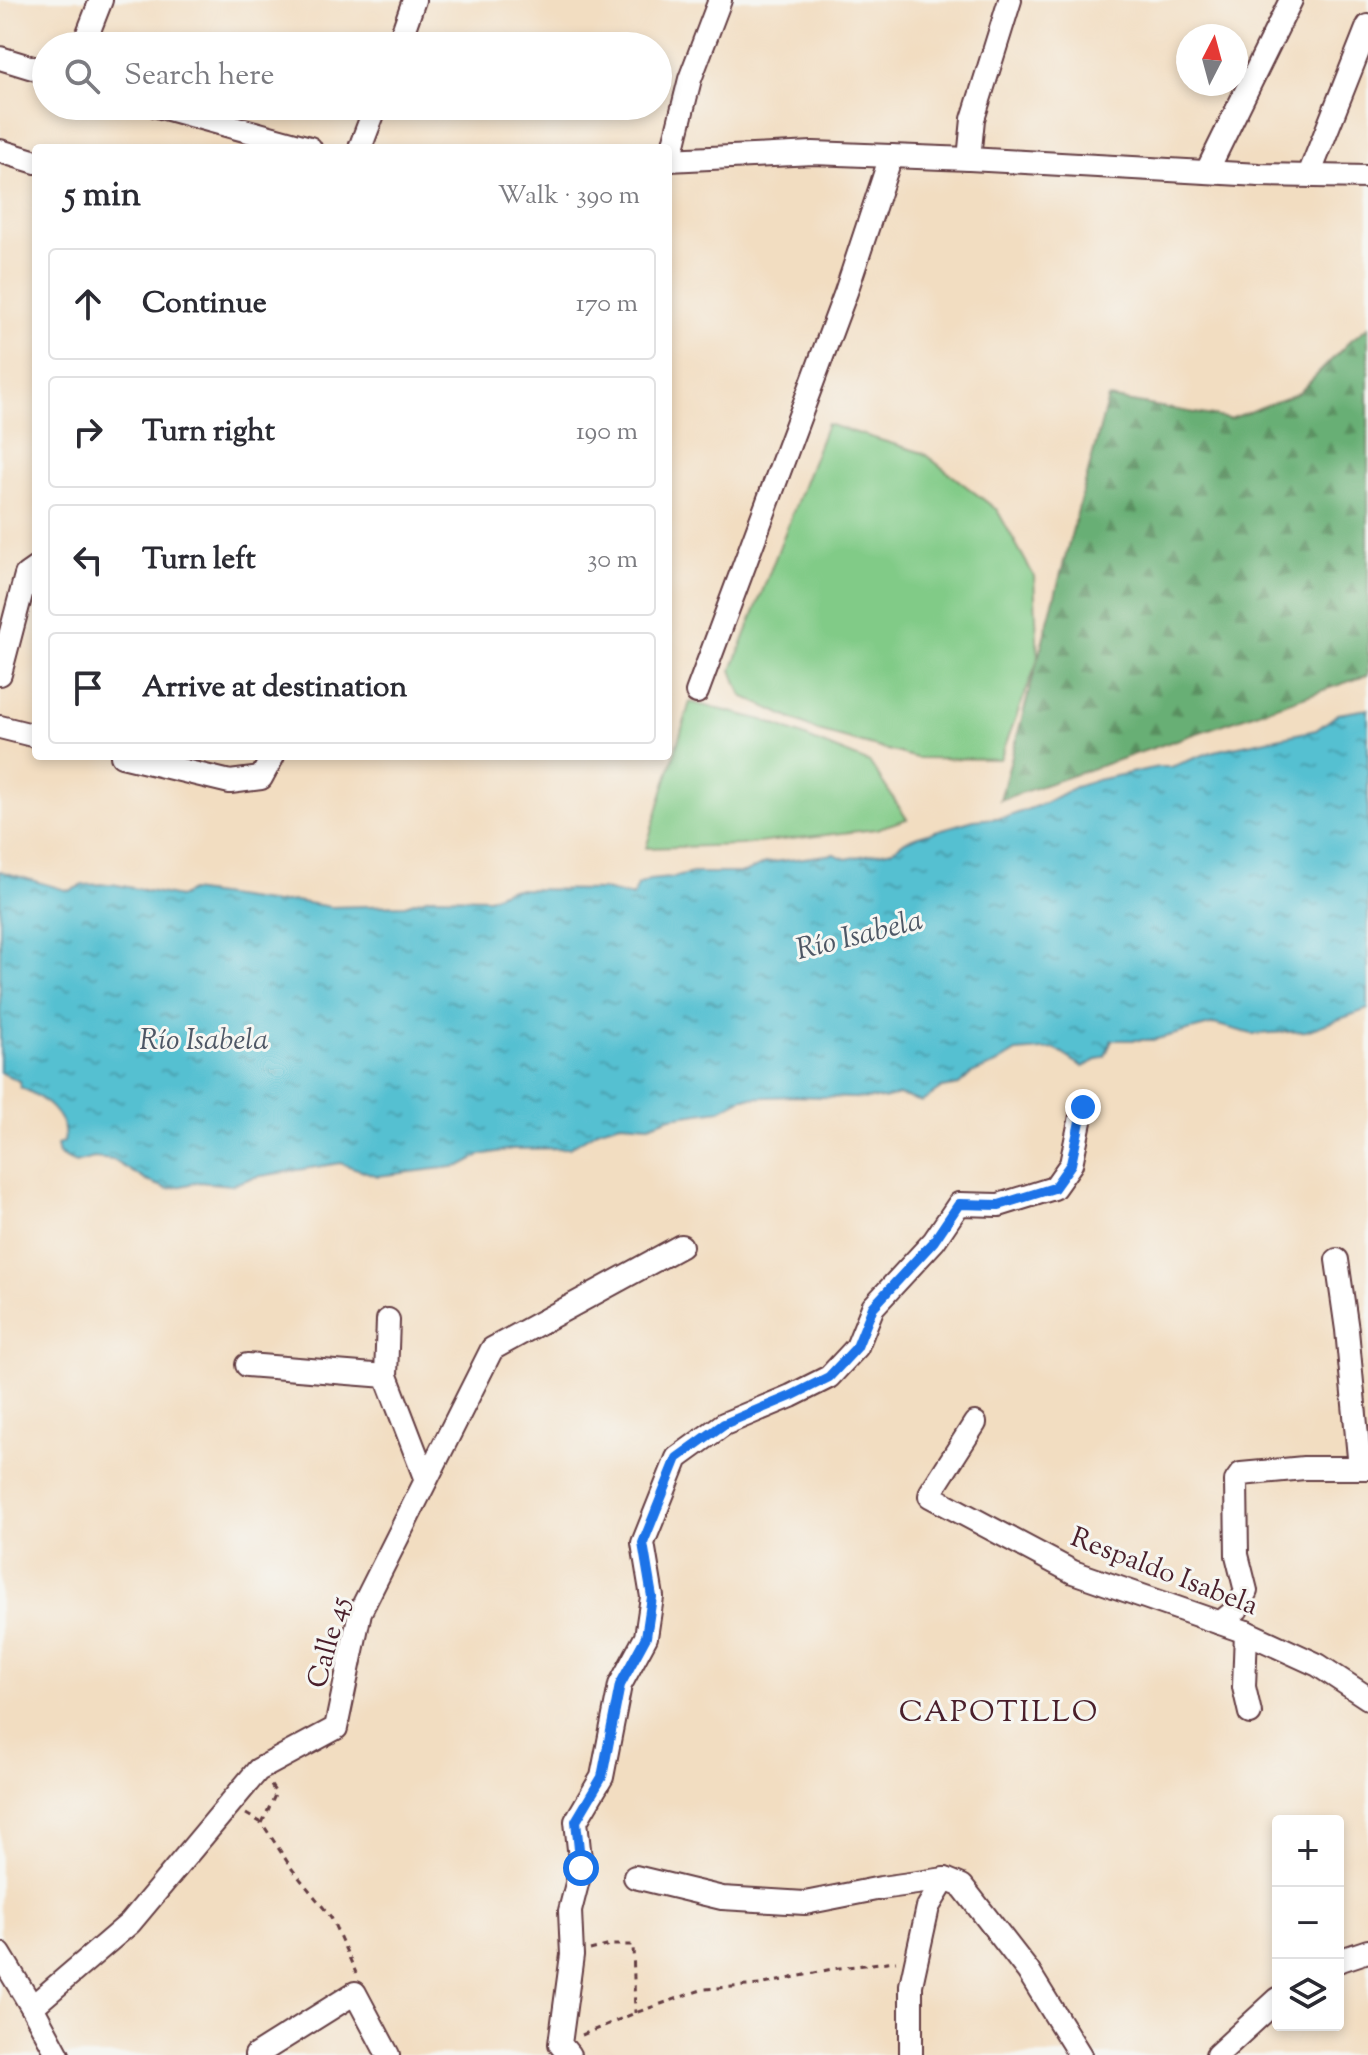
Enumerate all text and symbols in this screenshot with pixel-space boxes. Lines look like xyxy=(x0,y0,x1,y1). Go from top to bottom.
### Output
north arrow xyxy=(1176,24,1248,96)
search box xyxy=(32,32,672,120)
icon: search xyxy=(60,54,104,98)
text: Search here xyxy=(124,55,274,98)
text: 5 min xyxy=(64,172,141,221)
text: Walk · 390 m xyxy=(498,178,640,215)
icon: ahead xyxy=(66,282,110,326)
text: Continue xyxy=(142,283,267,326)
text: 170 m xyxy=(576,286,638,323)
icon: right xyxy=(66,410,110,454)
text: Turn right xyxy=(142,411,275,454)
text: 190 m xyxy=(576,414,638,451)
icon: left xyxy=(66,538,110,582)
text: Turn left xyxy=(142,539,256,582)
text: 30 m xyxy=(587,542,638,579)
icon: arrive xyxy=(66,666,110,710)
text: Arrive at destination xyxy=(142,667,407,710)
water label: Río Isabela xyxy=(792,900,928,973)
water label: Río Isabela xyxy=(139,1020,269,1063)
route end xyxy=(1065,1089,1101,1125)
street label: Respaldo Isabela xyxy=(1064,1519,1264,1627)
street label: Calle 45 xyxy=(299,1592,361,1693)
district label: CAPOTILLO xyxy=(899,1692,1099,1735)
map controls xyxy=(1272,1815,1344,2031)
button: + xyxy=(1272,1815,1344,1887)
route start xyxy=(563,1850,599,1886)
button: − xyxy=(1272,1887,1344,1959)
button: layers xyxy=(1272,1959,1344,2031)

